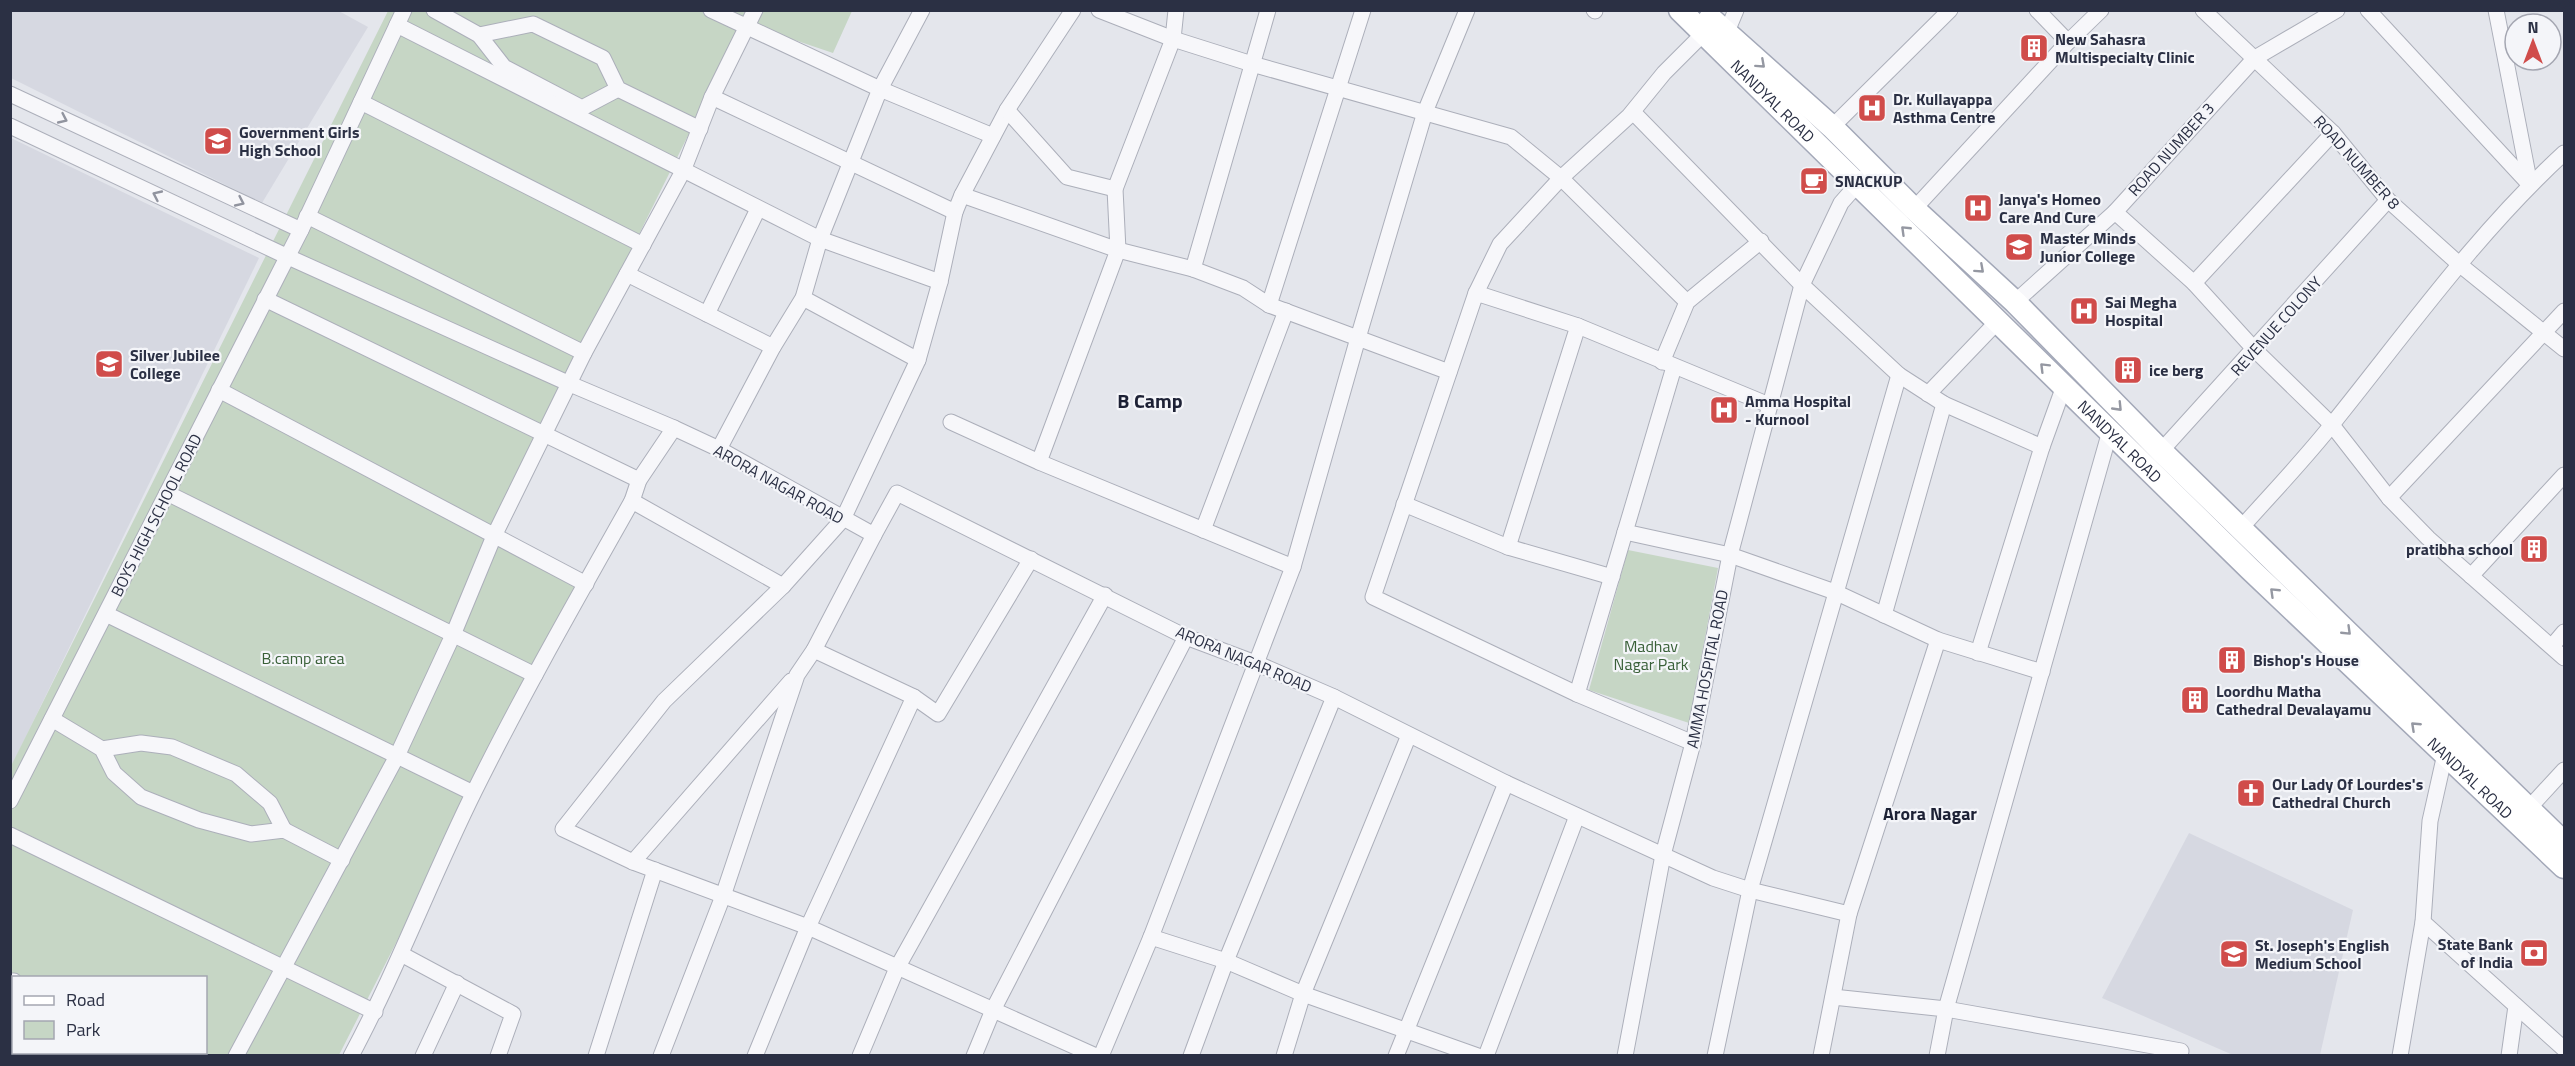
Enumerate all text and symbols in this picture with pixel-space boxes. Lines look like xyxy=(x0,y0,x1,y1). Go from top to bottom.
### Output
north arrow xyxy=(2503,12,2563,72)
text: N xyxy=(2527,15,2539,39)
place label: New Sahasra Multispecialty Clinic xyxy=(2055,27,2195,69)
building icon: New Sahasra Multispecialty Clinic xyxy=(2018,32,2050,64)
street label: NANDYAL ROAD xyxy=(1725,54,1820,148)
one-way arrow xyxy=(1754,57,1765,68)
place label: Dr. Kullayappa Asthma Centre xyxy=(1893,87,1995,129)
hospital icon: Dr. Kullayappa Asthma Centre xyxy=(1856,92,1888,124)
street label: ROAD NUMBER 3 xyxy=(2122,97,2220,201)
street label: ROAD NUMBER 8 xyxy=(2308,110,2406,214)
one-way arrow xyxy=(57,112,68,124)
place label: Government Girls High School xyxy=(239,120,360,162)
school or university icon: Government Girls High School xyxy=(202,125,234,157)
cafe icon: SNACKUP xyxy=(1798,165,1830,197)
place label: SNACKUP xyxy=(1835,169,1903,193)
place label: Janya's Homeo Care And Cure xyxy=(1999,187,2101,229)
one-way arrow xyxy=(153,190,164,202)
hospital icon: Janya's Homeo Care And Cure xyxy=(1962,192,1994,224)
one-way arrow xyxy=(234,194,245,206)
place label: Master Minds Junior College xyxy=(2040,226,2136,268)
one-way arrow xyxy=(1902,227,1913,238)
school or university icon: Master Minds Junior College xyxy=(2003,231,2035,263)
one-way arrow xyxy=(1973,262,1983,273)
street label: REVENUE COLONY xyxy=(2225,271,2328,381)
place label: Sai Megha Hospital xyxy=(2105,290,2177,332)
hospital icon: Sai Megha Hospital xyxy=(2068,295,2100,327)
place label: Silver Jubilee College xyxy=(130,343,220,385)
school or university icon: Silver Jubilee College xyxy=(93,348,125,380)
building icon: ice berg xyxy=(2112,354,2144,386)
place label: ice berg xyxy=(2149,358,2204,382)
one-way arrow xyxy=(2041,363,2052,374)
district label: B Camp xyxy=(1117,385,1183,416)
place label: Amma Hospital - Kurnool xyxy=(1745,389,1851,431)
hospital icon: Amma Hospital - Kurnool xyxy=(1708,394,1740,426)
street label: NANDYAL ROAD xyxy=(2072,394,2167,488)
one-way arrow xyxy=(2111,400,2122,410)
street label: BOYS HIGH SCHOOL ROAD xyxy=(104,429,208,601)
street label: ARORA NAGAR ROAD xyxy=(709,438,849,530)
building icon: pratibha school xyxy=(2518,533,2550,565)
place label: pratibha school xyxy=(2406,537,2513,561)
street label: AMMA HOSPITAL ROAD xyxy=(1680,587,1734,751)
one-way arrow xyxy=(2270,588,2281,599)
street label: ARORA NAGAR ROAD xyxy=(1172,619,1316,699)
one-way arrow xyxy=(2340,624,2351,635)
park label: Madhav Nagar Park xyxy=(1614,634,1689,676)
building icon: Bishop's House xyxy=(2216,644,2248,676)
park label: B.camp area xyxy=(261,646,345,670)
place label: Bishop's House xyxy=(2253,648,2359,672)
place label: Loordhu Matha Cathedral Devalayamu xyxy=(2216,679,2371,721)
building icon: Loordhu Matha Cathedral Devalayamu xyxy=(2179,684,2211,716)
one-way arrow xyxy=(2412,722,2423,733)
street label: NANDYAL ROAD xyxy=(2422,732,2518,825)
place label: Our Lady Of Lourdes's Cathedral Church xyxy=(2272,772,2423,814)
church icon: Our Lady Of Lourdes's Cathedral Church xyxy=(2235,777,2267,809)
district label: Arora Nagar xyxy=(1883,800,1977,827)
place label: State Bank of India xyxy=(2438,932,2514,974)
place label: St. Joseph's English Medium School xyxy=(2255,933,2389,975)
bank icon: State Bank of India xyxy=(2518,937,2550,969)
school or university icon: St. Joseph's English Medium School xyxy=(2218,938,2250,970)
legend xyxy=(12,976,207,1054)
text: Road xyxy=(66,986,105,1013)
text: Park xyxy=(66,1016,101,1043)

